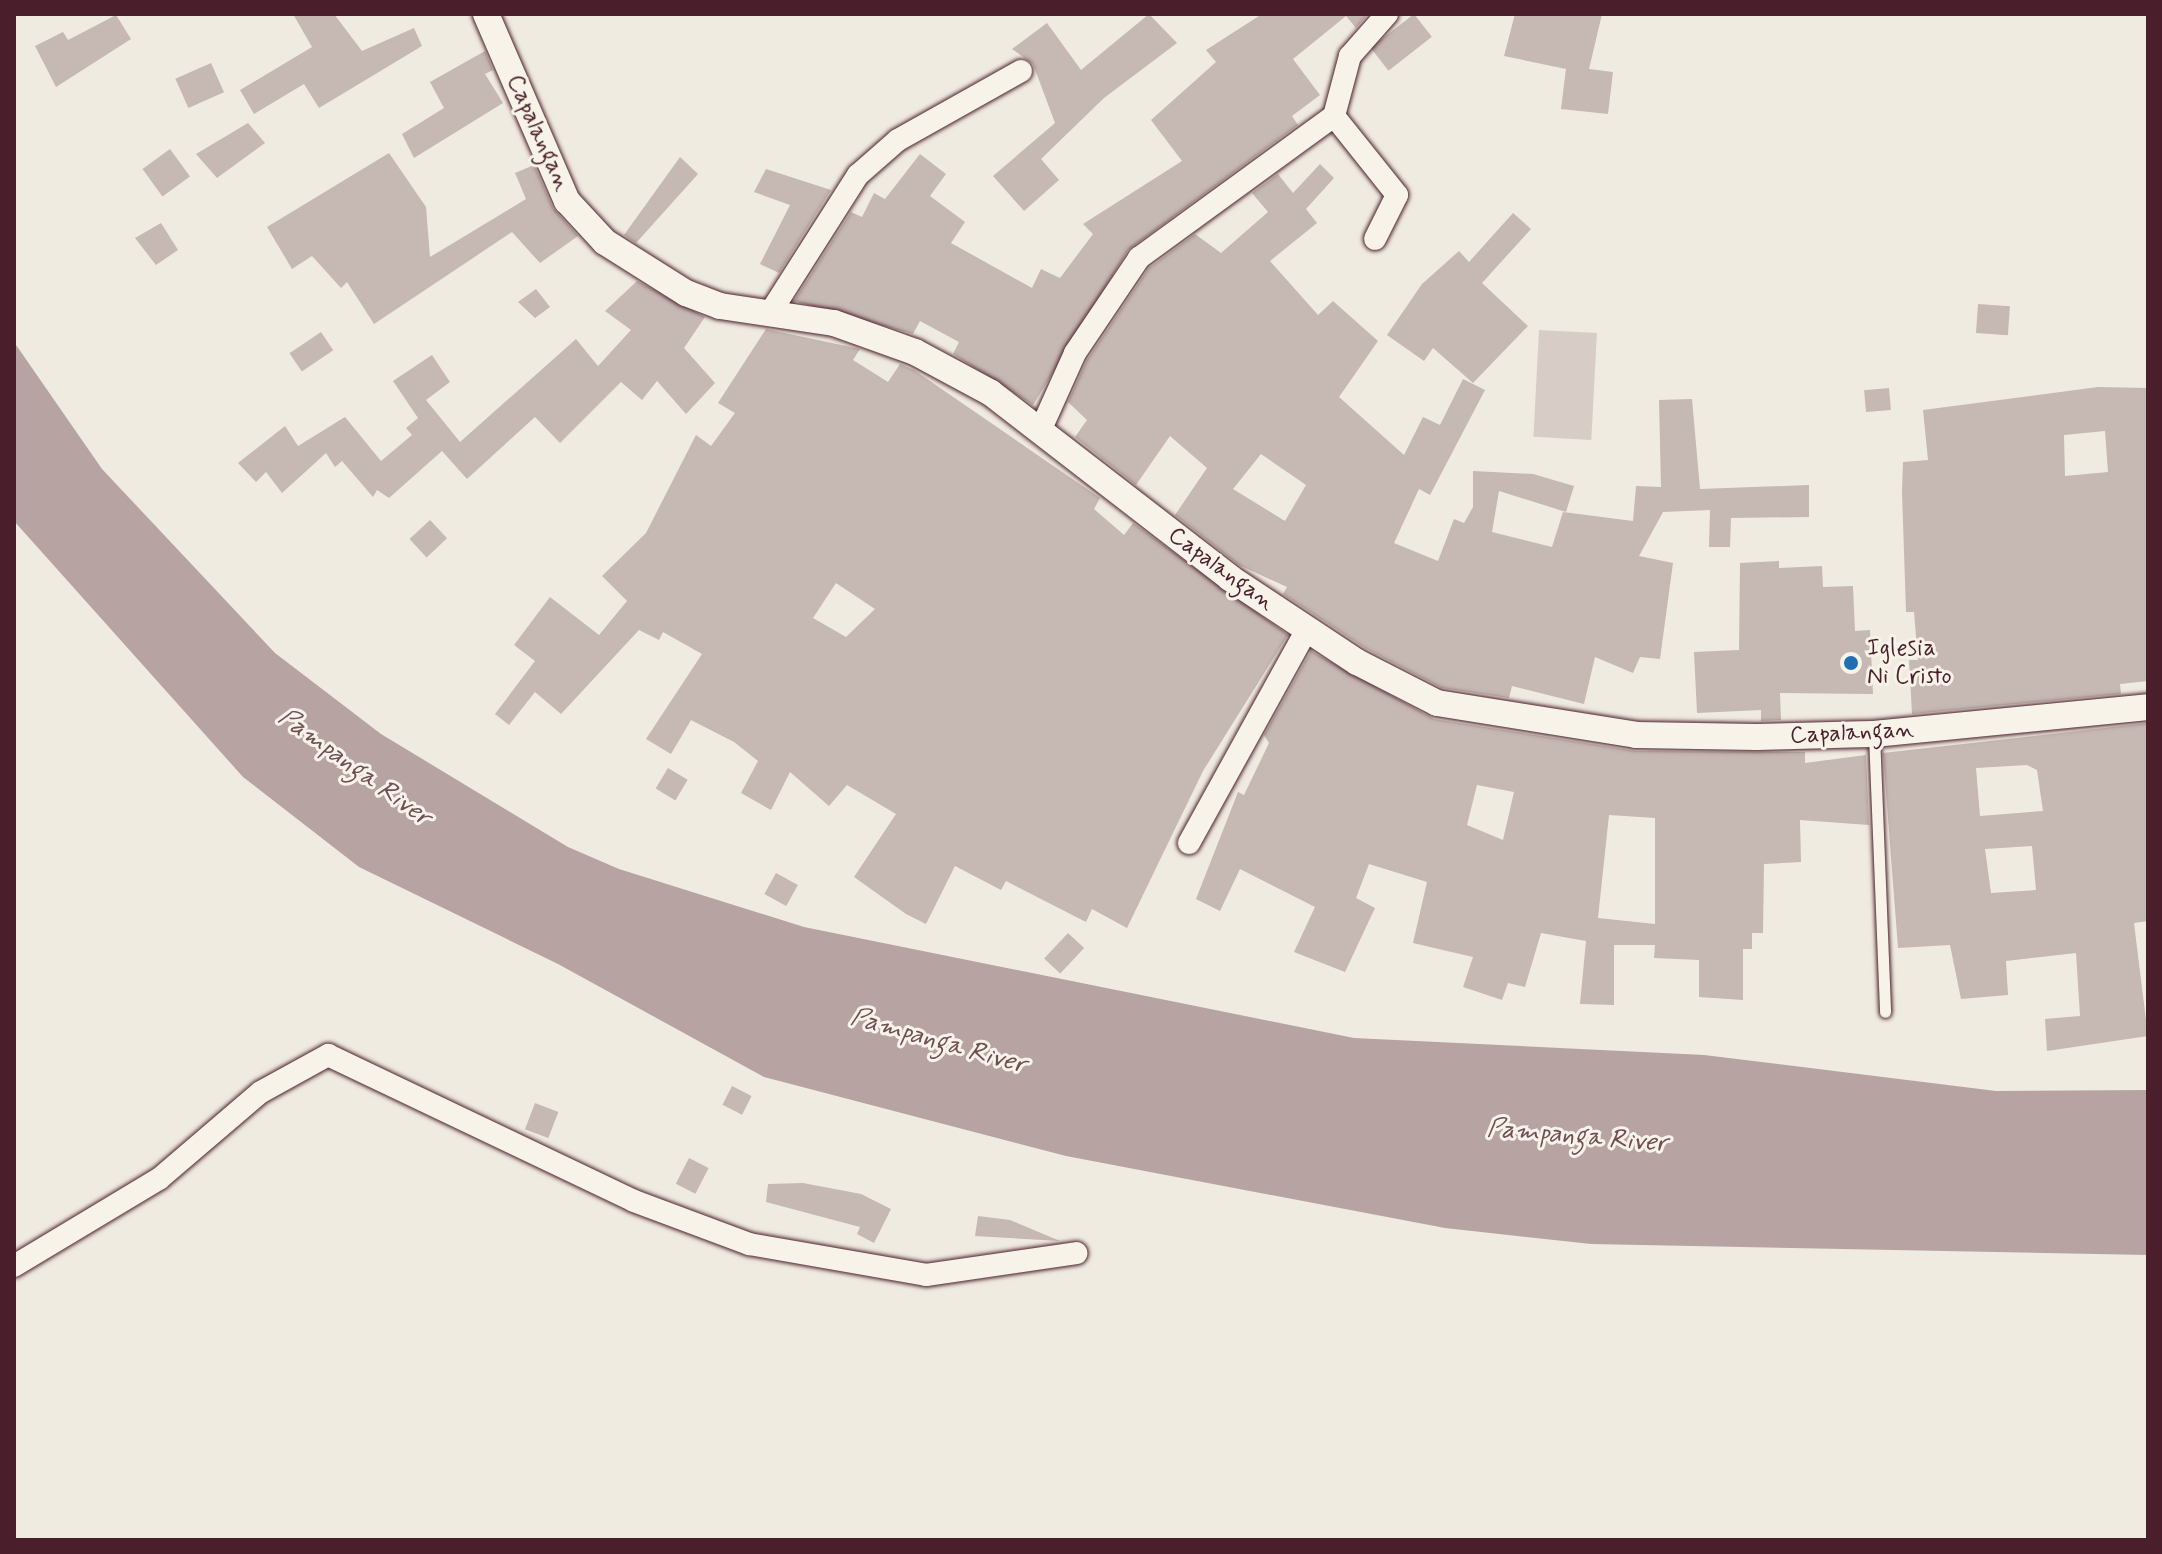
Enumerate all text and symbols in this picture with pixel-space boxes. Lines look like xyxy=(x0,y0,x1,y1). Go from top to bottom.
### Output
street label: Capalangan xyxy=(500,70,576,196)
street label: Capalangan xyxy=(1162,521,1280,617)
place label: Iglesia Ni Cristo xyxy=(1867,635,1953,691)
marker: Iglesia Ni Cristo xyxy=(1842,654,1860,672)
water label: Pampanga River xyxy=(272,702,436,834)
street label: Capalangan xyxy=(1789,715,1915,751)
water label: Pampanga River xyxy=(847,1002,1029,1082)
water label: Pampanga River xyxy=(1486,1114,1668,1160)

